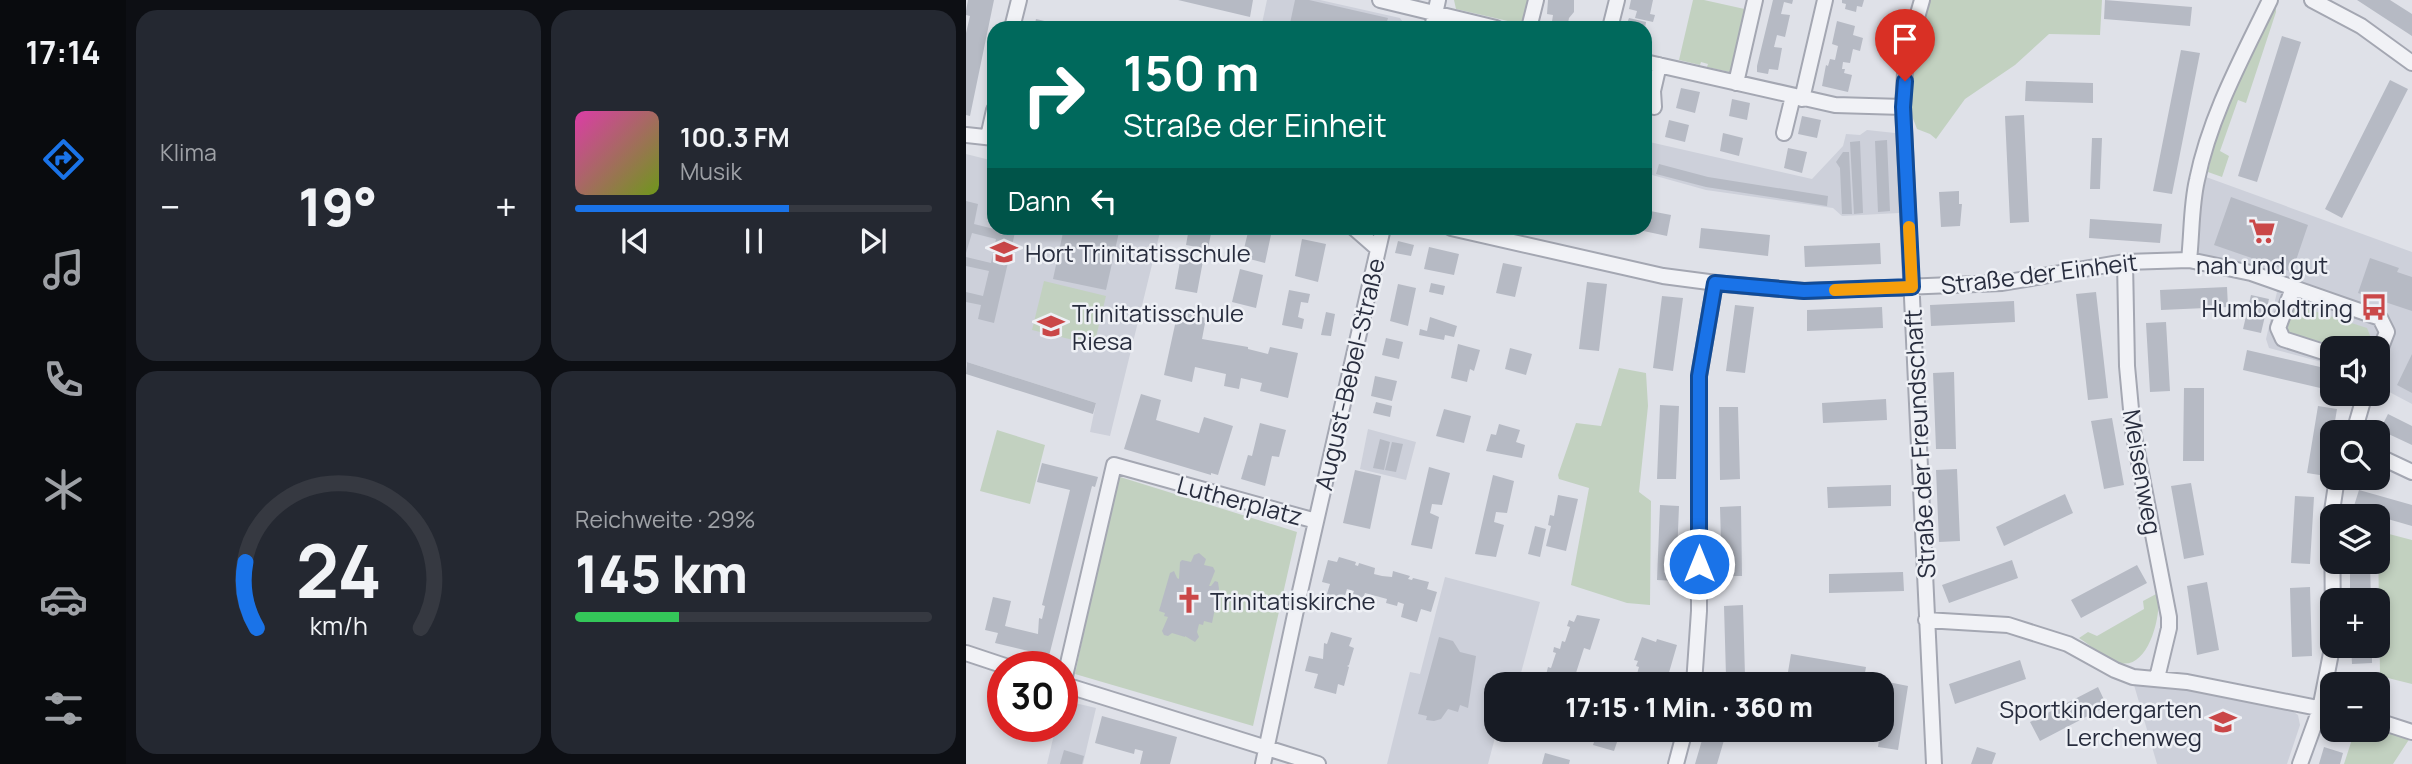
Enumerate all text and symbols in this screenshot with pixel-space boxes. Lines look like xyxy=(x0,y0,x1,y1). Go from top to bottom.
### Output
pin xyxy=(1875,9,1935,81)
icon: arrive xyxy=(1886,20,1924,58)
text: 17:14 xyxy=(25,30,101,74)
text: 150 m xyxy=(1123,39,1259,106)
icon: right xyxy=(1008,49,1099,140)
text: Straße der Einheit xyxy=(1123,103,1387,147)
text: 100.3 FM xyxy=(680,119,790,155)
icon: directions xyxy=(39,135,88,184)
text: Klima xyxy=(160,136,217,168)
text: Musik xyxy=(680,155,742,187)
text: 19° xyxy=(298,171,377,242)
text: − xyxy=(160,180,181,232)
text: + xyxy=(495,180,517,232)
icon: left xyxy=(1085,182,1123,220)
text: Dann xyxy=(1008,183,1071,219)
supermarket icon: nah und gut xyxy=(2247,216,2277,246)
icon: previous xyxy=(616,222,654,260)
icon: pause xyxy=(735,222,773,260)
icon: next xyxy=(854,222,892,260)
place label: Hort Trinitatisschule xyxy=(1025,236,1251,269)
school or university icon: Hort Trinitatisschule xyxy=(989,237,1019,267)
icon: music xyxy=(39,245,88,294)
street label: Straße der Einheit xyxy=(1939,245,2139,301)
place label: nah und gut xyxy=(2196,248,2328,281)
street label: August-Bebel-Straße xyxy=(1306,255,1392,493)
place label: Humboldtring xyxy=(2201,291,2353,324)
bus stop icon: Humboldtring xyxy=(2359,292,2389,322)
place label: Trinitatisschule Riesa xyxy=(1072,296,1244,357)
street label: Straße der Freundschaft xyxy=(1895,309,1943,579)
school or university icon: Trinitatisschule Riesa xyxy=(1036,311,1066,341)
map controls xyxy=(2320,336,2390,742)
button: sound xyxy=(2320,336,2390,406)
icon: phone xyxy=(39,355,88,404)
street label: Meisenweg xyxy=(2116,407,2170,537)
button: search xyxy=(2320,420,2390,490)
icon: climate xyxy=(39,465,88,514)
street label: Lutherplatz xyxy=(1174,467,1306,533)
text: Reichweite · 29% xyxy=(575,503,755,535)
button: layers xyxy=(2320,504,2390,574)
text: 24 xyxy=(295,521,382,621)
position arrow xyxy=(1662,527,1736,601)
text: 145 km xyxy=(575,538,748,609)
icon: car xyxy=(39,575,88,624)
place label: Trinitatiskirche xyxy=(1210,584,1375,617)
church icon: Trinitatiskirche xyxy=(1174,585,1204,615)
button: + xyxy=(2320,588,2390,658)
text: km/h xyxy=(309,608,368,643)
speed limit sign: 30 xyxy=(987,651,1078,742)
button: − xyxy=(2320,672,2390,742)
icon: filters xyxy=(39,684,88,733)
text: 17:15 · 1 Min. · 360 m xyxy=(1565,689,1813,725)
place label: Sportkindergarten Lerchenweg xyxy=(1999,692,2202,753)
school or university icon: Sportkindergarten Lerchenweg xyxy=(2208,707,2238,737)

